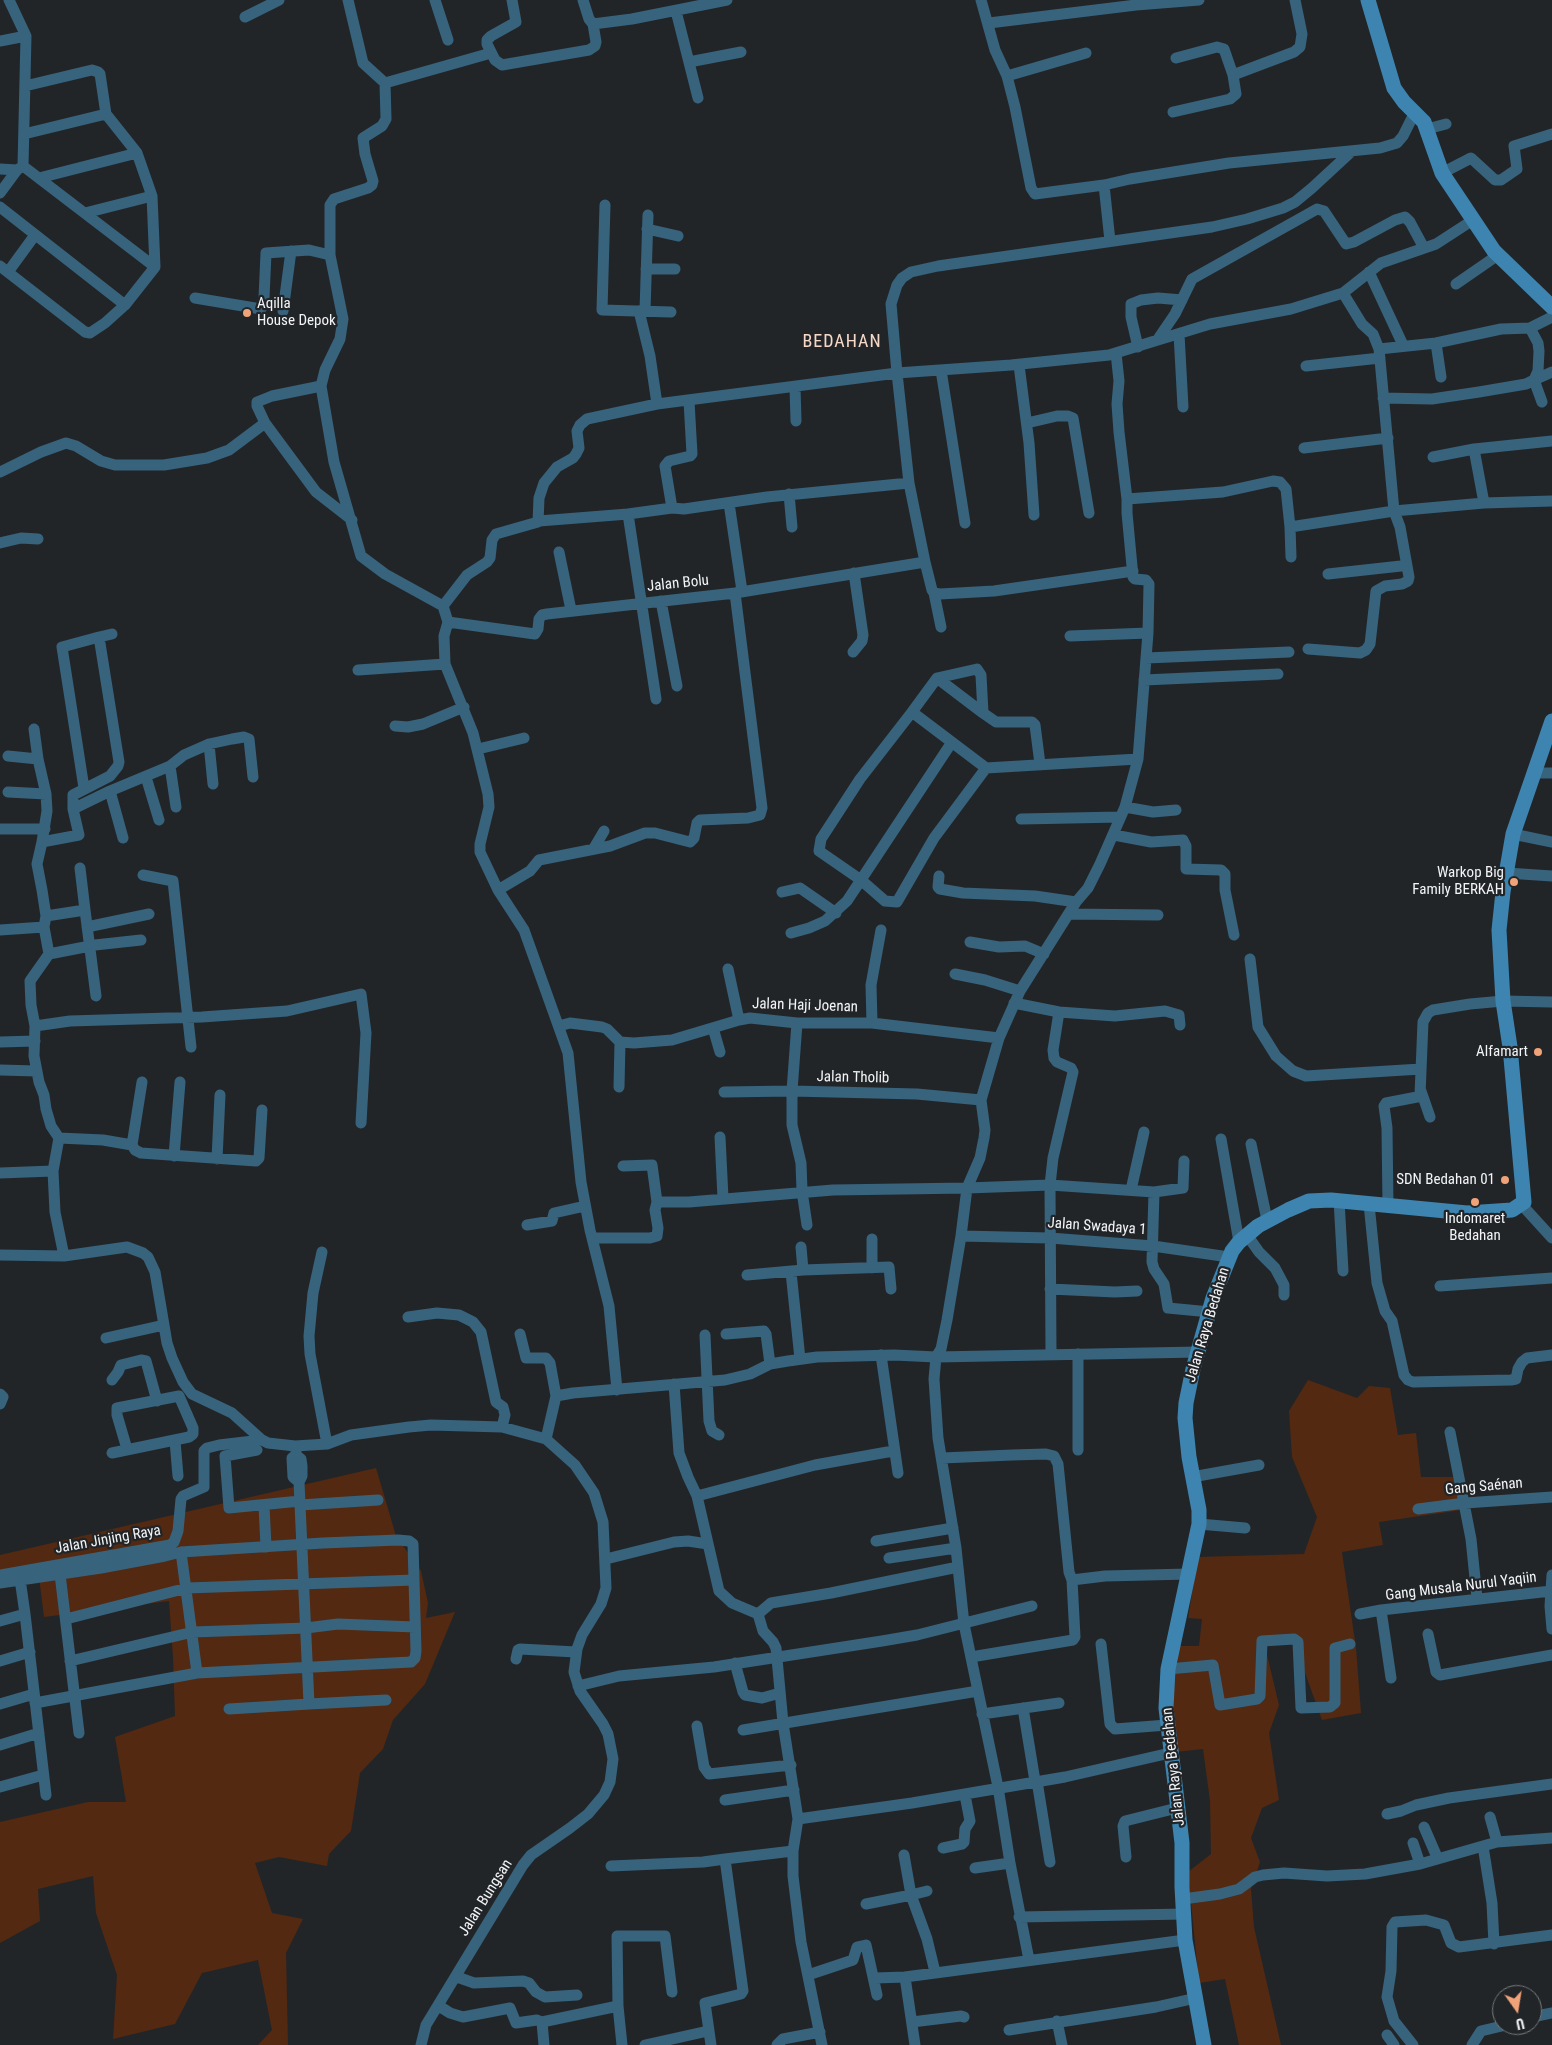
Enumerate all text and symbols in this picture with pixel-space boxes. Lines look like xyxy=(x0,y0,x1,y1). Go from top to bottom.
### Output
place label: Aqilla House Depok xyxy=(257,295,336,330)
marker: Aqilla House Depok xyxy=(241,307,253,319)
district label: BEDAHAN xyxy=(802,331,882,353)
street label: Jalan Bolu xyxy=(646,572,710,596)
place label: Warkop Big Family BERKAH xyxy=(1412,864,1504,899)
marker: Warkop Big Family BERKAH xyxy=(1508,876,1520,888)
street label: Jalan Haji Joenan xyxy=(752,995,858,1017)
place label: Alfamart xyxy=(1476,1043,1528,1061)
marker: Alfamart xyxy=(1532,1046,1544,1058)
street label: Jalan Tholib xyxy=(817,1068,889,1088)
place label: SDN Bedahan 01 xyxy=(1396,1171,1495,1189)
marker: SDN Bedahan 01 xyxy=(1499,1174,1511,1186)
marker: Indomaret Bedahan xyxy=(1469,1196,1481,1208)
place label: Indomaret Bedahan xyxy=(1445,1210,1505,1245)
street label: Jalan Swadaya 1 xyxy=(1047,1215,1147,1239)
street label: Jalan Raya Bedahan xyxy=(1182,1265,1234,1385)
street label: Gang Saénan xyxy=(1444,1475,1524,1499)
street label: Jalan Jinjing Raya xyxy=(54,1522,162,1558)
street label: Gang Musala Nurul Yaqiin xyxy=(1384,1569,1538,1605)
street label: Jalan Raya Bedahan xyxy=(1159,1707,1189,1827)
street label: Jalan Bungsan xyxy=(455,1856,517,1940)
north arrow xyxy=(1492,1985,1542,2035)
text: U xyxy=(1514,2015,1526,2032)

